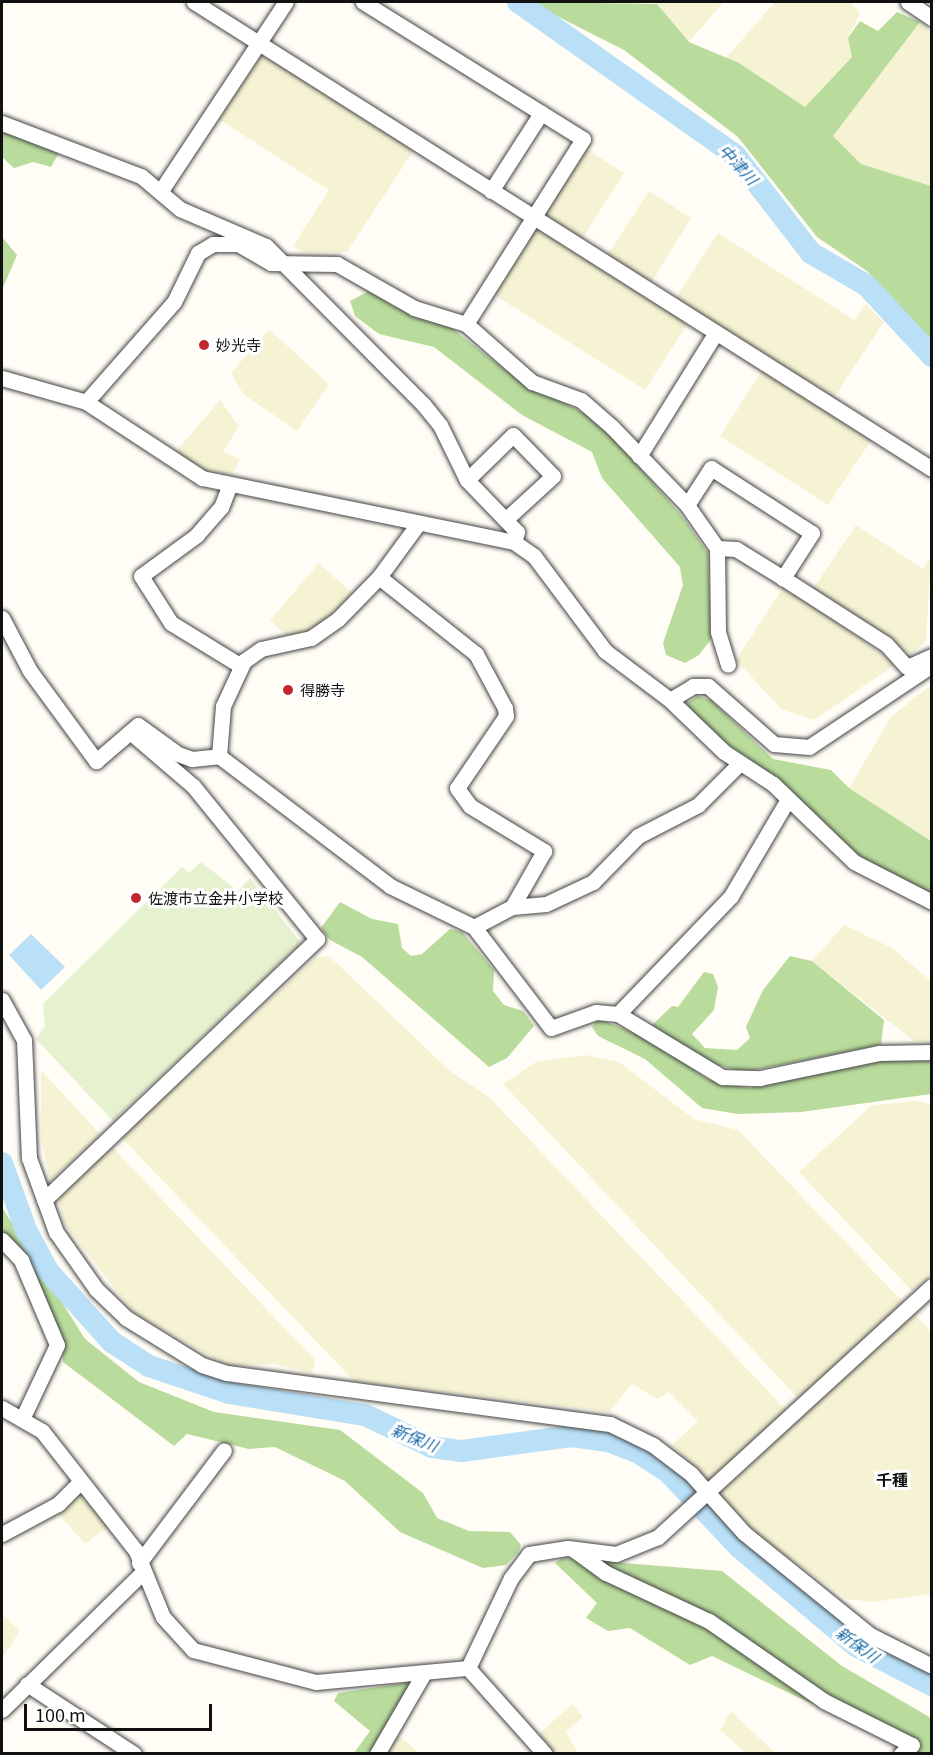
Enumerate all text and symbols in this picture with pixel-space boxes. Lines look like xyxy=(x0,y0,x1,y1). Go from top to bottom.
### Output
water label: 中津川 xyxy=(716,140,762,188)
place label: 妙光寺 xyxy=(216,336,261,354)
marker: 妙光寺 xyxy=(197,338,211,352)
place label: 得勝寺 xyxy=(300,681,345,699)
marker: 得勝寺 xyxy=(281,683,295,697)
place label: 佐渡市立金井小学校 xyxy=(148,889,283,907)
marker: 佐渡市立金井小学校 xyxy=(129,891,143,905)
water label: 新保川 xyxy=(389,1419,441,1455)
district label: 千種 xyxy=(876,1469,908,1489)
water label: 新保川 xyxy=(833,1622,883,1666)
scale bar xyxy=(27,1692,214,1730)
text: 100 m xyxy=(35,1701,86,1727)

